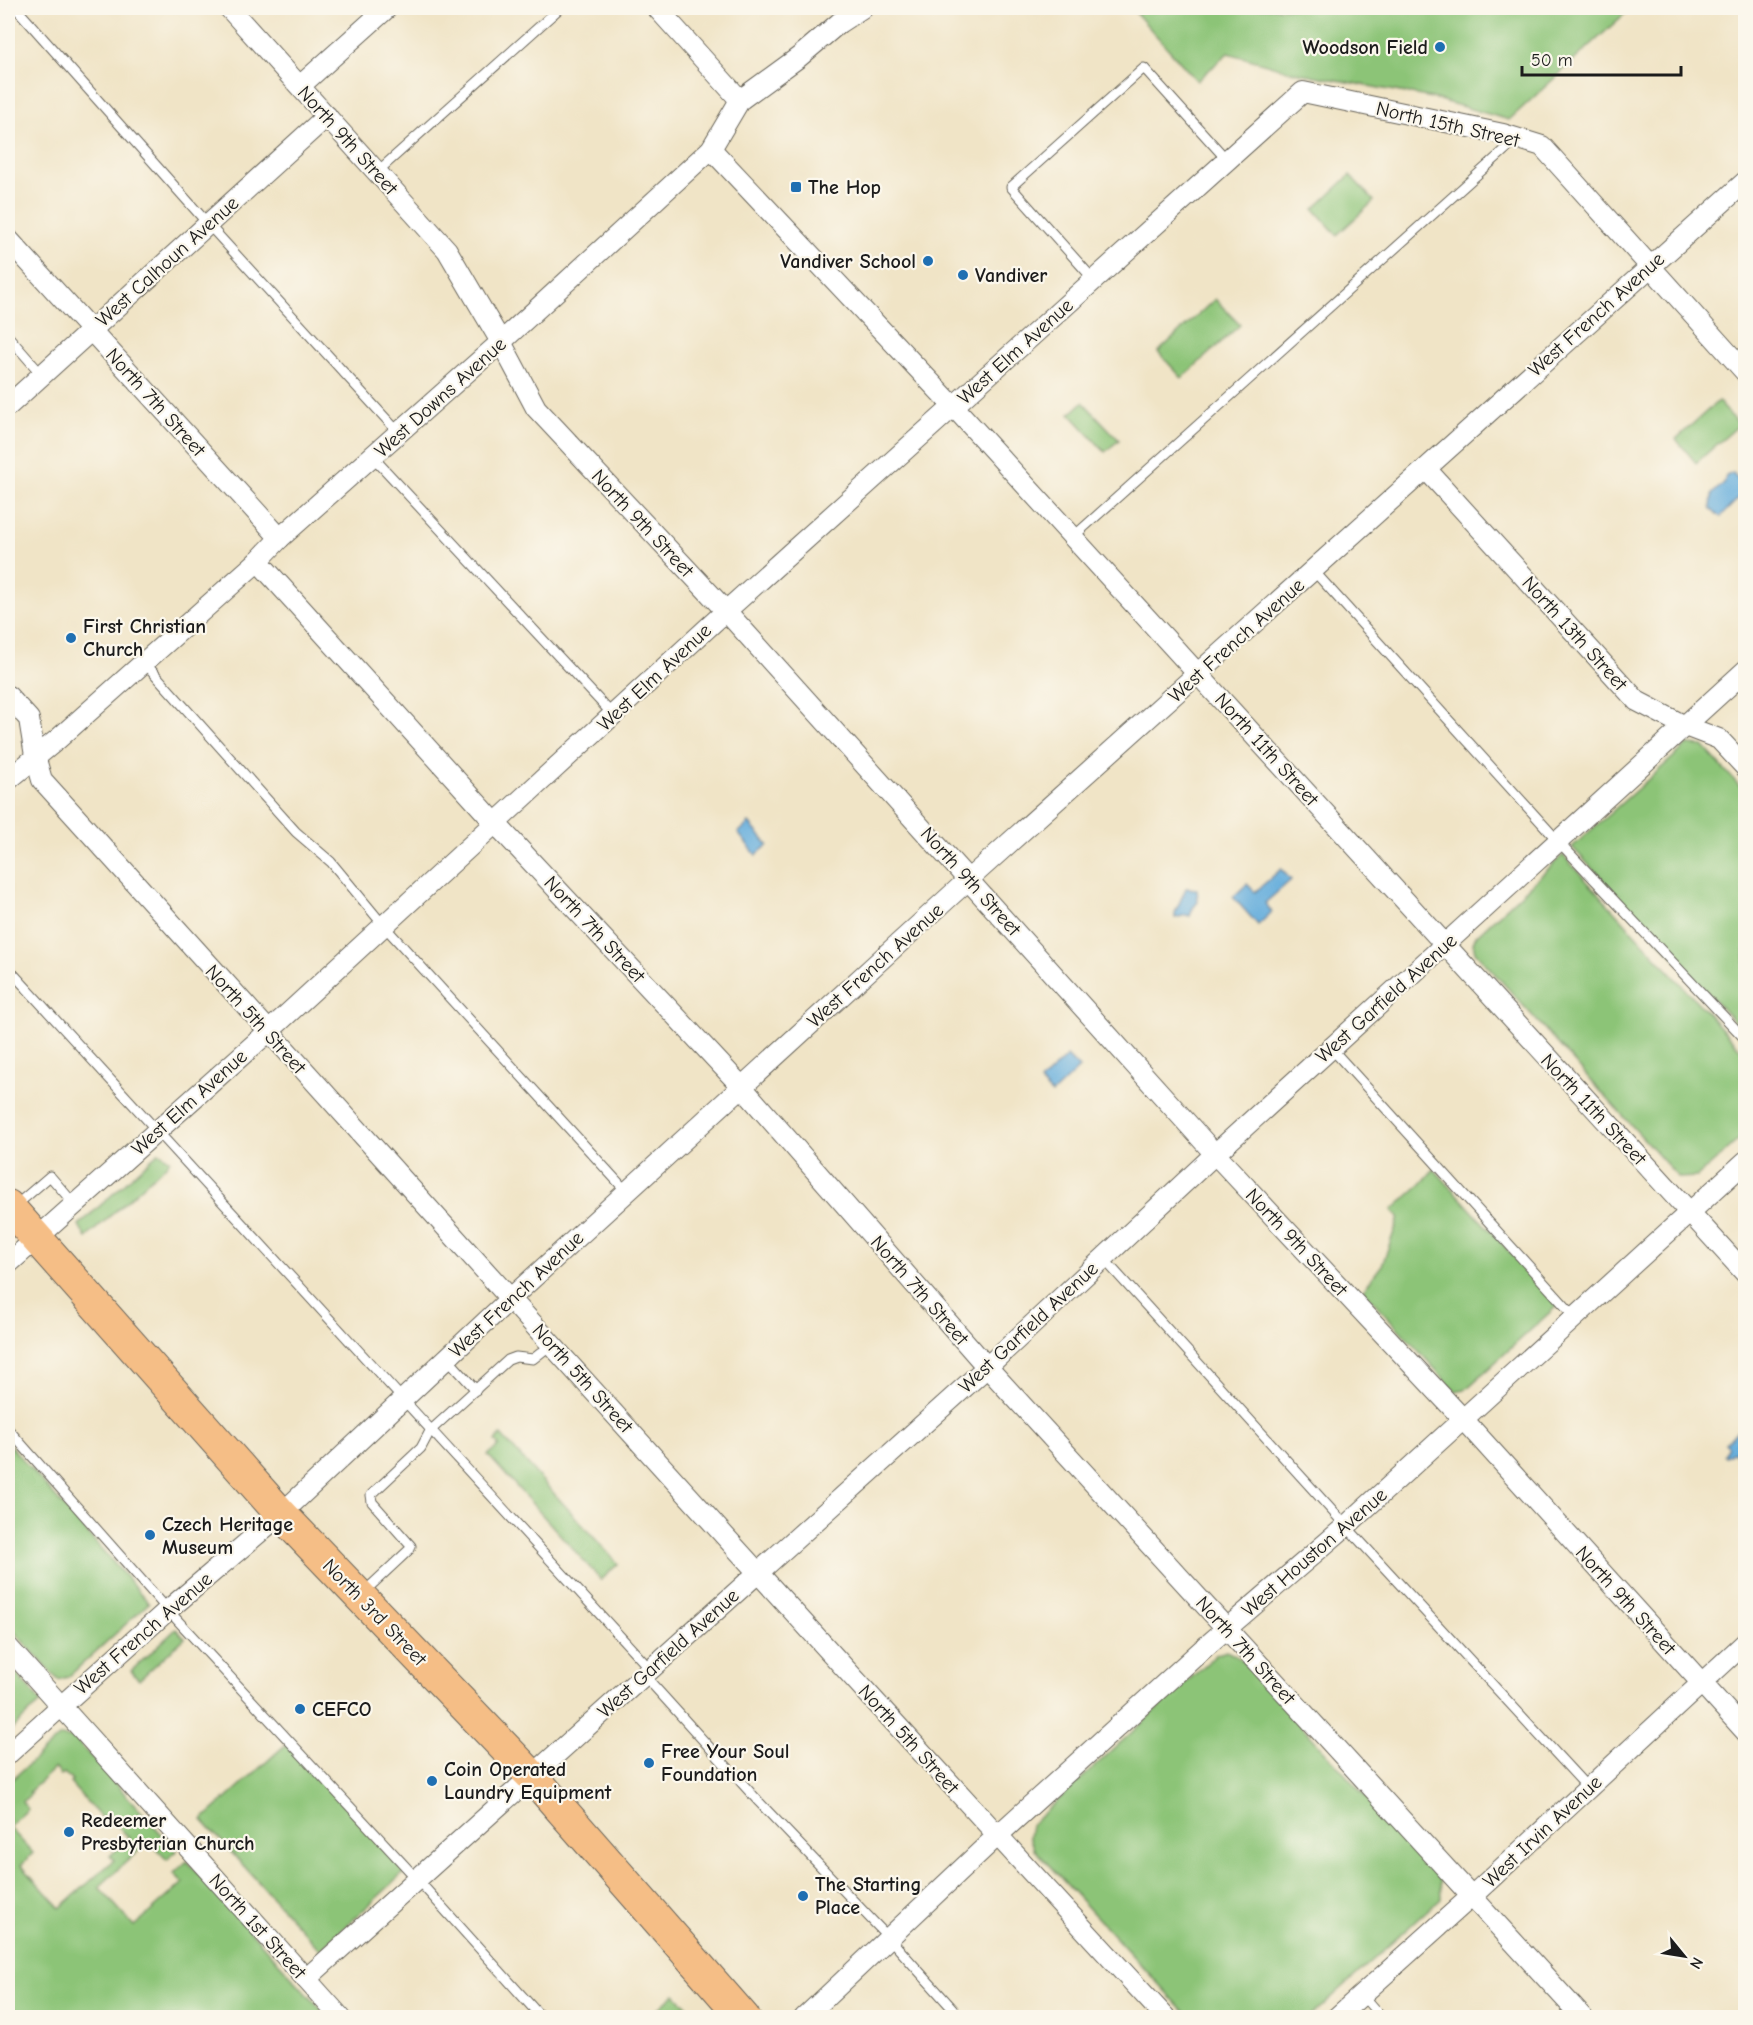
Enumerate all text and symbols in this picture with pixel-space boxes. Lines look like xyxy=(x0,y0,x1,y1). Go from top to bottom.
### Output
place label: Woodson Field xyxy=(1302,36,1428,59)
scale bar xyxy=(1522,39,1681,77)
marker: Woodson Field xyxy=(1433,40,1447,54)
text: 50 m xyxy=(1531,50,1573,71)
street label: North 9th Street xyxy=(293,81,403,200)
street label: North 15th Street xyxy=(1374,97,1523,152)
place label: The Hop xyxy=(808,176,881,199)
marker: The Hop xyxy=(789,180,803,194)
street label: West Calhoun Avenue xyxy=(91,191,243,331)
street label: West French Avenue xyxy=(1524,247,1669,381)
place label: Vandiver School xyxy=(780,250,916,273)
marker: Vandiver School xyxy=(921,254,935,268)
place label: Vandiver xyxy=(975,264,1047,287)
marker: Vandiver xyxy=(956,268,970,282)
street label: West Elm Avenue xyxy=(953,294,1078,409)
street label: West Downs Avenue xyxy=(370,332,511,462)
street label: North 7th Street xyxy=(101,344,211,462)
street label: North 9th Street xyxy=(587,465,699,583)
street label: North 13th Street xyxy=(1517,571,1633,696)
street label: West French Avenue xyxy=(1164,573,1309,707)
place label: First Christian Church xyxy=(83,615,206,661)
street label: West Elm Avenue xyxy=(593,619,716,736)
marker: First Christian Church xyxy=(64,631,78,645)
street label: North 11th Street xyxy=(1210,688,1324,811)
street label: North 9th Street xyxy=(916,822,1026,941)
street label: North 7th Street xyxy=(539,871,651,988)
street label: West French Avenue xyxy=(803,898,948,1032)
street label: West Garfield Avenue xyxy=(1311,929,1462,1068)
street label: North 5th Street xyxy=(201,960,311,1080)
street label: West Elm Avenue xyxy=(127,1045,252,1160)
street label: North 11th Street xyxy=(1536,1049,1652,1171)
street label: North 9th Street xyxy=(1241,1184,1353,1302)
street label: West French Avenue xyxy=(445,1226,588,1362)
street label: North 7th Street xyxy=(866,1231,974,1351)
street label: West Garfield Avenue xyxy=(954,1257,1103,1398)
street label: North 5th Street xyxy=(528,1319,638,1439)
street label: West Houston Avenue xyxy=(1237,1483,1392,1622)
place label: Czech Heritage Museum xyxy=(162,1513,293,1559)
marker: Czech Heritage Museum xyxy=(143,1528,157,1542)
street label: North 9th Street xyxy=(1571,1541,1681,1660)
street label: North 3rd Street xyxy=(318,1554,432,1671)
street label: West French Avenue xyxy=(70,1567,217,1699)
street label: West Garfield Avenue xyxy=(593,1584,744,1723)
street label: North 7th Street xyxy=(1191,1592,1301,1710)
street label: North 5th Street xyxy=(854,1680,964,1800)
place label: CEFCO xyxy=(312,1698,372,1721)
marker: CEFCO xyxy=(293,1702,307,1716)
place label: Free Your Soul Foundation xyxy=(661,1740,790,1786)
marker: Free Your Soul Foundation xyxy=(642,1756,656,1770)
place label: Coin Operated Laundry Equipment xyxy=(444,1758,612,1804)
street label: West Irvin Avenue xyxy=(1478,1770,1607,1892)
marker: Coin Operated Laundry Equipment xyxy=(425,1774,439,1788)
place label: Redeemer Presbyterian Church xyxy=(81,1809,255,1855)
marker: Redeemer Presbyterian Church xyxy=(62,1825,76,1839)
street label: North 1st Street xyxy=(204,1869,312,1985)
place label: The Starting Place xyxy=(815,1873,921,1919)
marker: The Starting Place xyxy=(796,1889,810,1903)
north arrow xyxy=(1654,1926,1714,1986)
text: N xyxy=(1686,1954,1707,1972)

